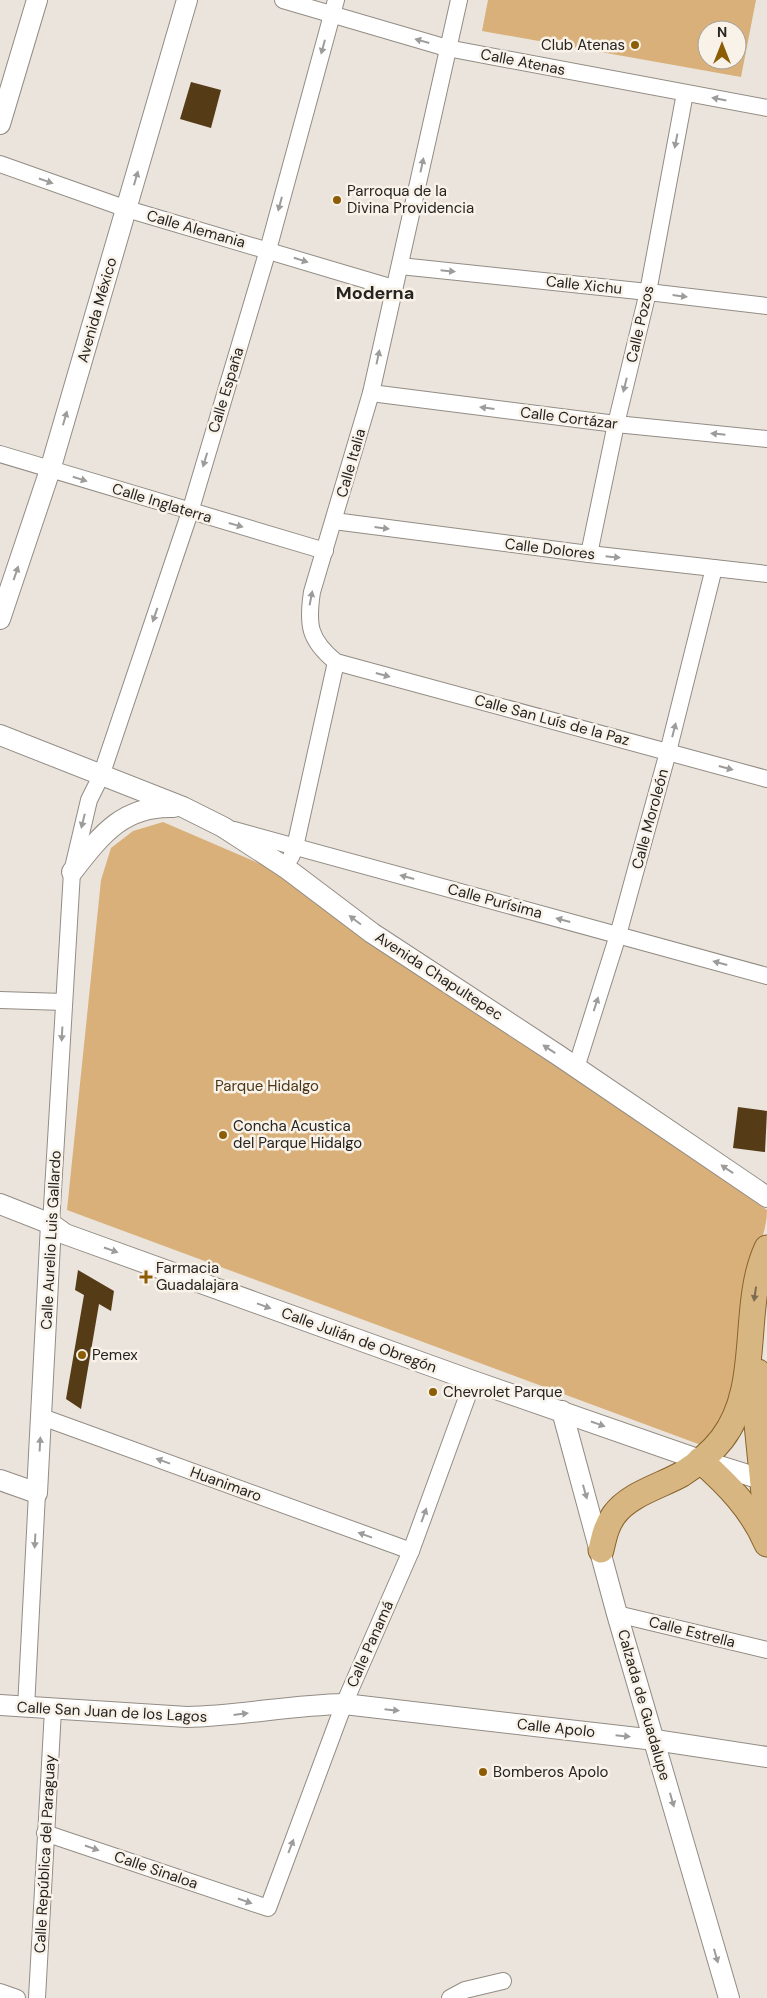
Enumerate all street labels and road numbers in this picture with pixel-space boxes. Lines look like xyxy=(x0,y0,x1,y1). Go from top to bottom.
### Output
street label: Calle Atenas xyxy=(479,44,567,80)
street label: Calle Alemania xyxy=(144,205,248,253)
street label: Avenida México xyxy=(72,255,122,365)
street label: Calle Xichu xyxy=(545,271,623,299)
street label: Calle Pozos xyxy=(621,283,659,365)
street label: Calle España xyxy=(204,345,248,435)
street label: Calle Cortázar xyxy=(519,402,619,434)
street label: Calle Italia xyxy=(332,426,370,500)
street label: Calle Inglaterra xyxy=(110,478,214,528)
street label: Calle Dolores xyxy=(504,534,596,564)
street label: Calle San Luís de la Paz xyxy=(472,690,632,750)
street label: Calle Moroleón xyxy=(627,767,673,871)
street label: Calle Purísima xyxy=(446,879,544,923)
street label: Avenida Chapultepec xyxy=(371,927,507,1025)
street label: Calle Aurelio Luis Gallardo xyxy=(36,1150,66,1330)
street label: Calle Julián de Obregón xyxy=(278,1303,440,1377)
street label: Huanimaro xyxy=(187,1462,265,1506)
street label: Calle Panamá xyxy=(342,1597,398,1691)
street label: Calle Estrella xyxy=(647,1612,737,1652)
street label: Calzada de Guadalupe xyxy=(613,1627,675,1783)
street label: Calle San Juan de los Lagos xyxy=(16,1697,208,1727)
street label: Calle Apolo xyxy=(516,1714,596,1742)
street label: Calle República del Paraguay xyxy=(30,1754,60,1954)
street label: Calle Sinaloa xyxy=(111,1846,201,1894)

